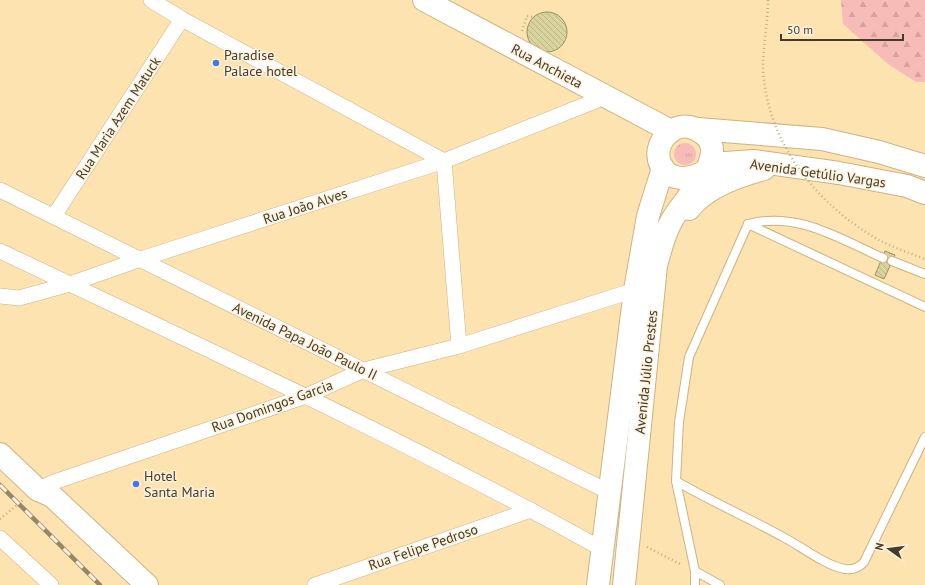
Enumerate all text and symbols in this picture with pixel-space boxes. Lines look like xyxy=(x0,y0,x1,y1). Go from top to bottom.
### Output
scale bar xyxy=(781,16,903,42)
text: 50 m xyxy=(787,22,813,37)
street label: Rua Anchieta xyxy=(508,40,586,92)
place label: Paradise Palace hotel xyxy=(224,46,297,80)
street label: Rua Maria Azem Matuck xyxy=(72,53,165,183)
marker: Paradise Palace hotel xyxy=(211,58,221,68)
street label: Avenida Getúlio Vargas xyxy=(749,155,887,191)
street label: Rua João Alves xyxy=(261,184,350,228)
street label: Avenida Papa João Paulo II xyxy=(230,298,380,384)
street label: Avenida Júlio Prestes xyxy=(631,309,661,435)
street label: Rua Domingos Garcia xyxy=(209,376,335,436)
place label: Hotel Santa Maria xyxy=(144,467,215,501)
marker: Hotel Santa Maria xyxy=(131,479,141,489)
street label: Rua Felipe Pedroso xyxy=(366,520,480,574)
north arrow xyxy=(869,529,909,569)
text: N xyxy=(872,541,887,552)

